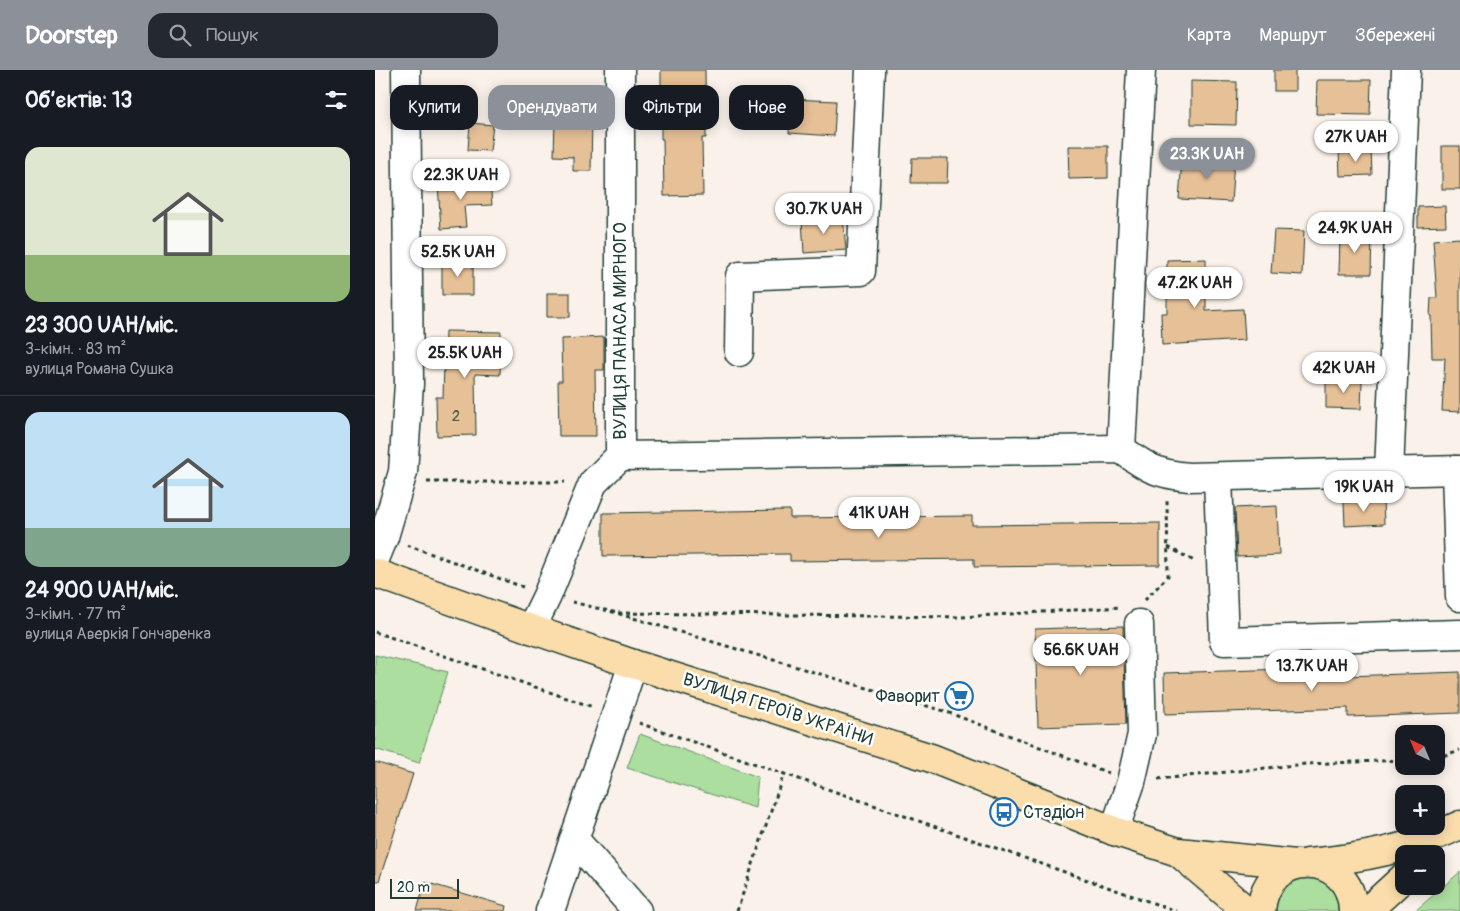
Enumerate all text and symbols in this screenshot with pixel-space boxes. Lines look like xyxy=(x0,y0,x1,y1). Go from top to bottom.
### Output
search box xyxy=(148,13,498,58)
text: Doorstep xyxy=(25,21,118,50)
icon: search xyxy=(166,21,194,49)
text: Пошук xyxy=(206,23,259,47)
text: Карта xyxy=(1187,24,1231,47)
text: Маршрут xyxy=(1259,24,1327,47)
text: Збережені xyxy=(1355,24,1435,47)
chip: Купити xyxy=(390,85,478,130)
chip: Орендувати xyxy=(488,85,615,130)
chip: Фільтри xyxy=(625,85,719,130)
chip: Нове xyxy=(729,85,804,130)
icon: filters xyxy=(322,86,350,114)
text: Об’єктів: 13 xyxy=(25,87,132,114)
pin: 27K UAH xyxy=(1310,121,1402,163)
text: 27K UAH xyxy=(1325,127,1387,147)
pin: 23.3K UAH xyxy=(1150,138,1264,180)
text: 23.3K UAH xyxy=(1170,144,1244,164)
pin: 22.3K UAH xyxy=(404,158,518,201)
text: 22.3K UAH xyxy=(424,165,498,185)
icon: home xyxy=(143,179,233,269)
pin: 30.7K UAH xyxy=(767,192,881,235)
text: 30.7K UAH xyxy=(786,199,862,219)
pin: 24.9K UAH xyxy=(1298,212,1412,254)
text: 24.9K UAH xyxy=(1318,218,1392,238)
street label: ВУЛИЦЯ ПАНАСА МИРНОГО xyxy=(609,222,632,440)
pin: 52.5K UAH xyxy=(401,236,515,278)
text: 52.5K UAH xyxy=(421,242,495,262)
pin: 47.2K UAH xyxy=(1138,266,1252,309)
text: 47.2K UAH xyxy=(1158,273,1232,293)
text: 23 300 UAH/міс. xyxy=(25,312,179,339)
pin: 25.5K UAH xyxy=(408,336,522,379)
text: 3-кімн. · 83 m² xyxy=(25,339,126,359)
text: 25.5K UAH xyxy=(428,343,502,363)
pin: 42K UAH xyxy=(1298,352,1390,394)
text: 42K UAH xyxy=(1313,358,1375,378)
text: вулиця Романа Сушка xyxy=(25,359,173,379)
house number: 2 xyxy=(452,407,460,426)
icon: home xyxy=(143,445,233,535)
pin: 19K UAH xyxy=(1318,470,1410,513)
text: 19K UAH xyxy=(1335,477,1393,497)
pin: 41K UAH xyxy=(833,496,925,539)
text: 41K UAH xyxy=(849,503,909,523)
text: 24 900 UAH/міс. xyxy=(25,577,179,604)
text: 3-кімн. · 77 m² xyxy=(25,604,126,624)
text: вулиця Аверкія Гончаренка xyxy=(25,624,211,644)
pin: 56.6K UAH xyxy=(1024,634,1138,676)
text: 56.6K UAH xyxy=(1043,640,1119,660)
pin: 13.7K UAH xyxy=(1255,650,1369,692)
text: 13.7K UAH xyxy=(1276,656,1348,676)
street label: ВУЛИЦЯ ГЕРОЇВ УКРАЇНИ xyxy=(680,668,876,751)
supermarket icon: Фаворит xyxy=(944,681,974,711)
place label: Фаворит xyxy=(876,685,940,708)
north arrow xyxy=(1395,725,1445,775)
map controls xyxy=(1395,725,1445,895)
button: + xyxy=(1395,785,1445,835)
bus stop icon: Стадіон xyxy=(989,797,1019,827)
place label: Стадіон xyxy=(1023,801,1084,824)
button: − xyxy=(1395,845,1445,895)
scale bar xyxy=(390,876,459,899)
text: 20 m xyxy=(397,879,430,896)

